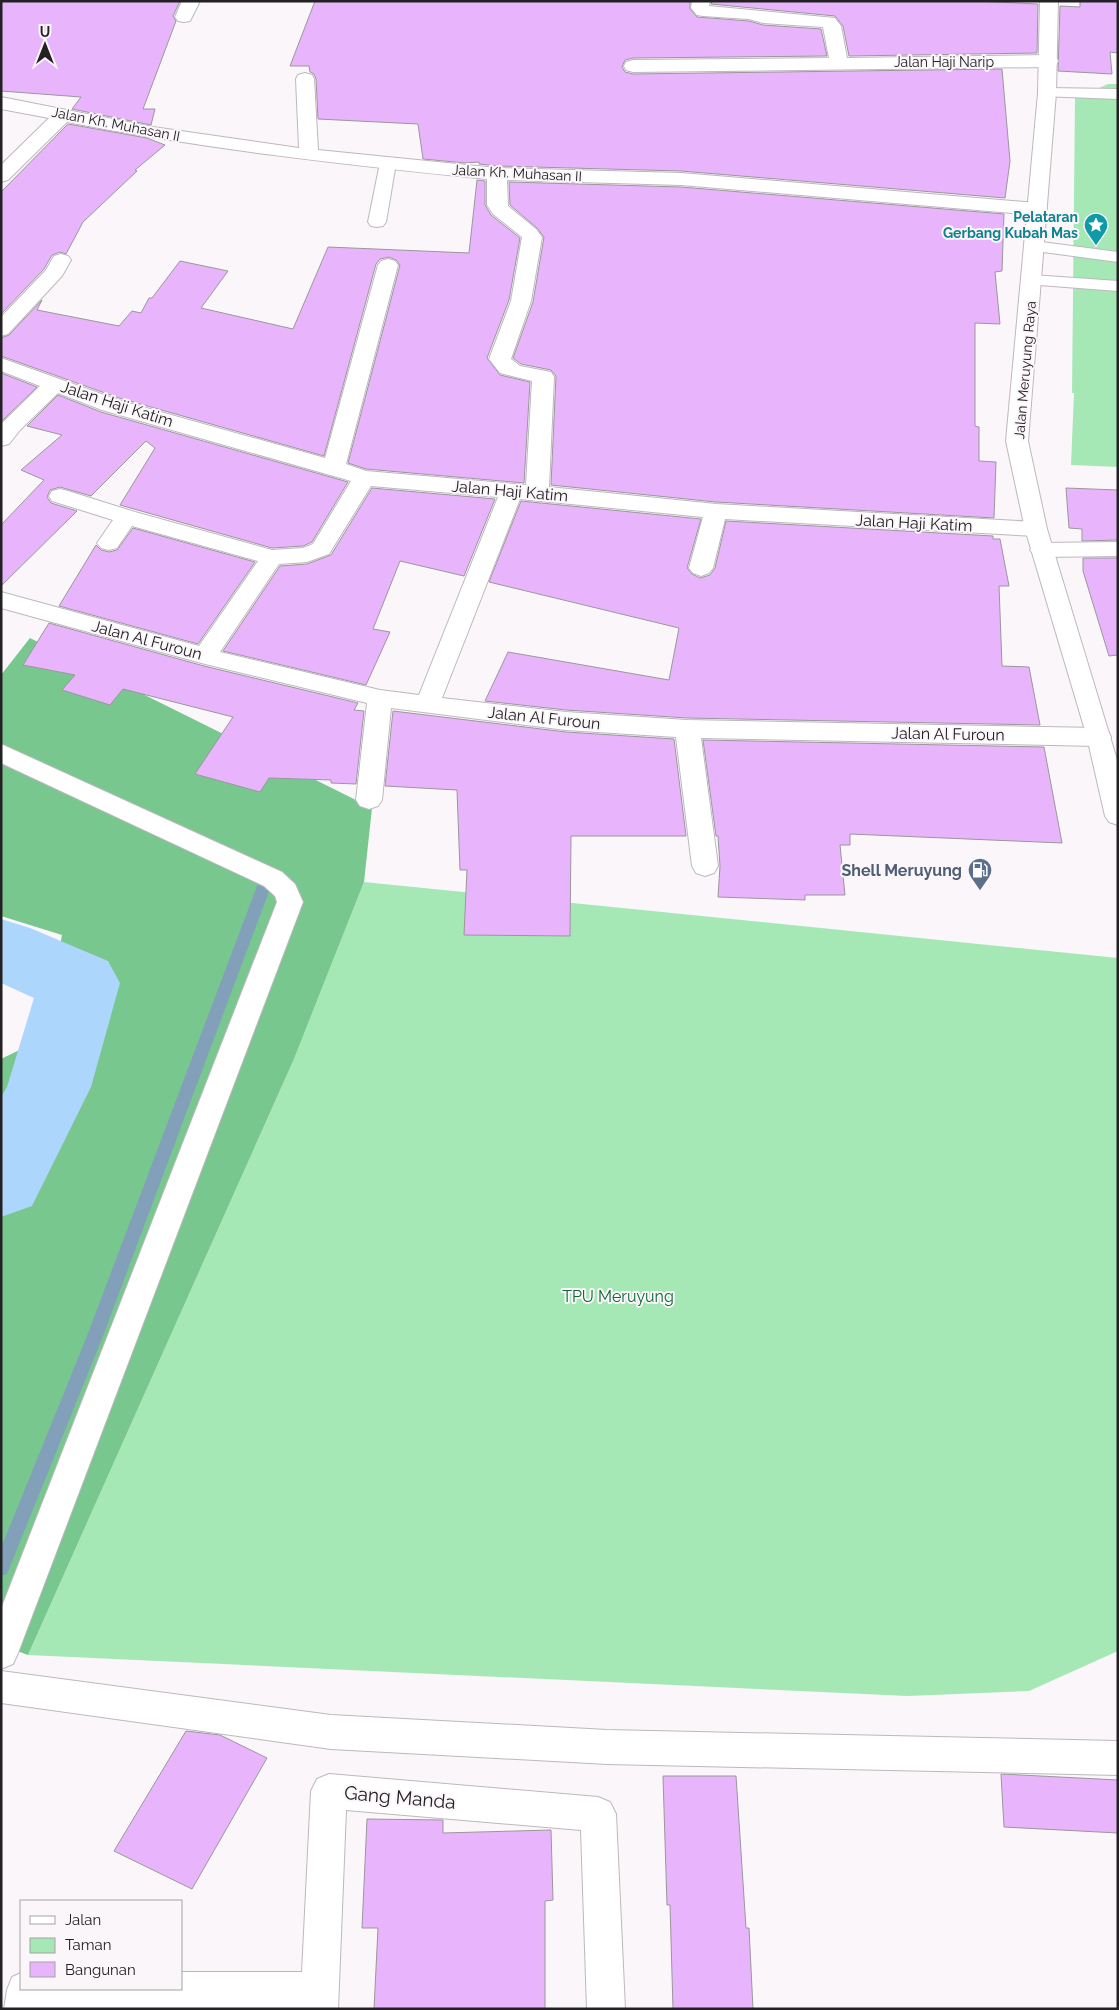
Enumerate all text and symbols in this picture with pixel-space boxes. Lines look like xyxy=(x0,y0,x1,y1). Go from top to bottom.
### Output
north arrow xyxy=(20,20,70,70)
text: U xyxy=(40,24,50,40)
street label: Jalan Haji Narip xyxy=(894,54,994,70)
street label: Jalan Kh. Muhasan II xyxy=(51,104,181,144)
street label: Jalan Kh. Muhasan II xyxy=(452,162,582,184)
place label: Pelataran Gerbang Kubah Mas xyxy=(943,209,1078,241)
place icon: Pelataran Gerbang Kubah Mas xyxy=(1083,212,1109,246)
street label: Jalan Meruyung Raya xyxy=(1011,300,1039,440)
street label: Jalan Haji Katim xyxy=(58,377,176,431)
street label: Jalan Haji Katim xyxy=(451,476,569,506)
street label: Jalan Haji Katim xyxy=(855,510,973,536)
street label: Jalan Al Furoun xyxy=(90,616,204,664)
street label: Jalan Al Furoun xyxy=(487,703,601,733)
street label: Jalan Al Furoun xyxy=(891,724,1005,744)
fuel station icon: Shell Meruyung xyxy=(967,857,993,891)
place label: Shell Meruyung xyxy=(842,861,962,880)
park label: TPU Meruyung xyxy=(562,1287,674,1306)
street label: Gang Manda xyxy=(343,1781,457,1813)
legend xyxy=(20,1900,182,1990)
text: Jalan xyxy=(65,1911,101,1929)
text: Taman xyxy=(65,1936,111,1954)
text: Bangunan xyxy=(65,1961,136,1979)

